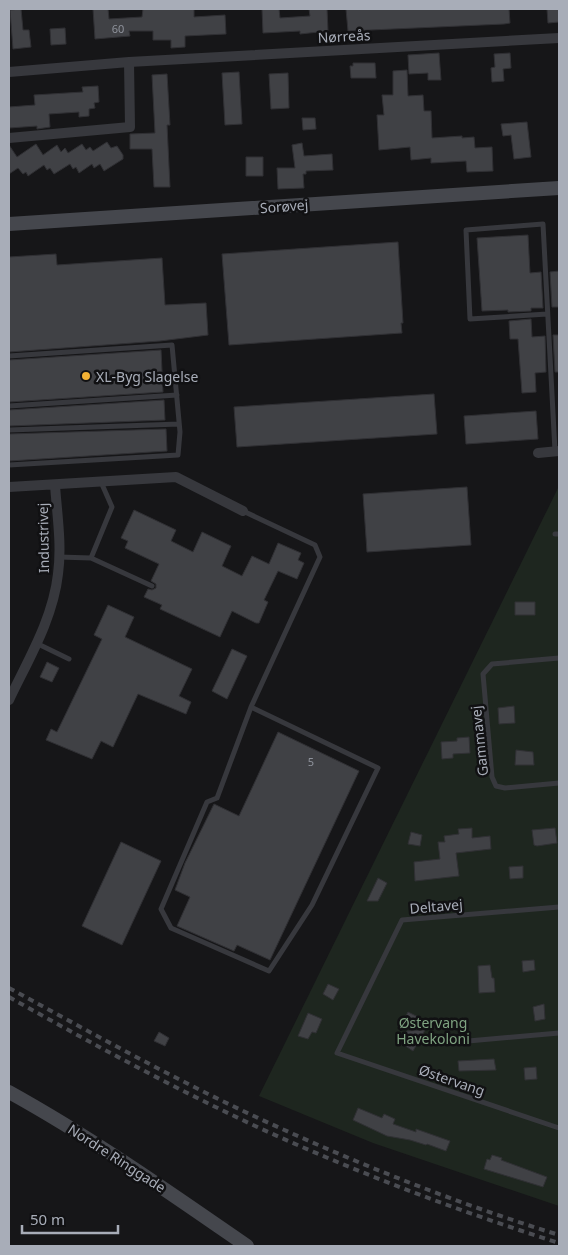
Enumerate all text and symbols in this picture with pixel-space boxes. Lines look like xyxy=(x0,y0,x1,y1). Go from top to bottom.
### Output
house number: 60 xyxy=(112,21,124,36)
street label: Nørreås xyxy=(317,25,371,47)
street label: Sorøvej xyxy=(259,195,309,217)
place label: XL-Byg Slagelse xyxy=(96,367,199,386)
marker: XL-Byg Slagelse xyxy=(80,370,92,382)
street label: Industrivej xyxy=(33,503,53,573)
street label: Gammavej xyxy=(466,705,492,777)
house number: 5 xyxy=(308,754,314,769)
street label: Deltavej xyxy=(409,894,463,918)
park label: Østervang Havekoloni xyxy=(396,1013,470,1048)
street label: Østervang xyxy=(416,1060,488,1100)
street label: Nordre Ringgade xyxy=(65,1119,170,1197)
scale bar xyxy=(22,1202,119,1234)
text: 50 m xyxy=(30,1209,65,1229)

